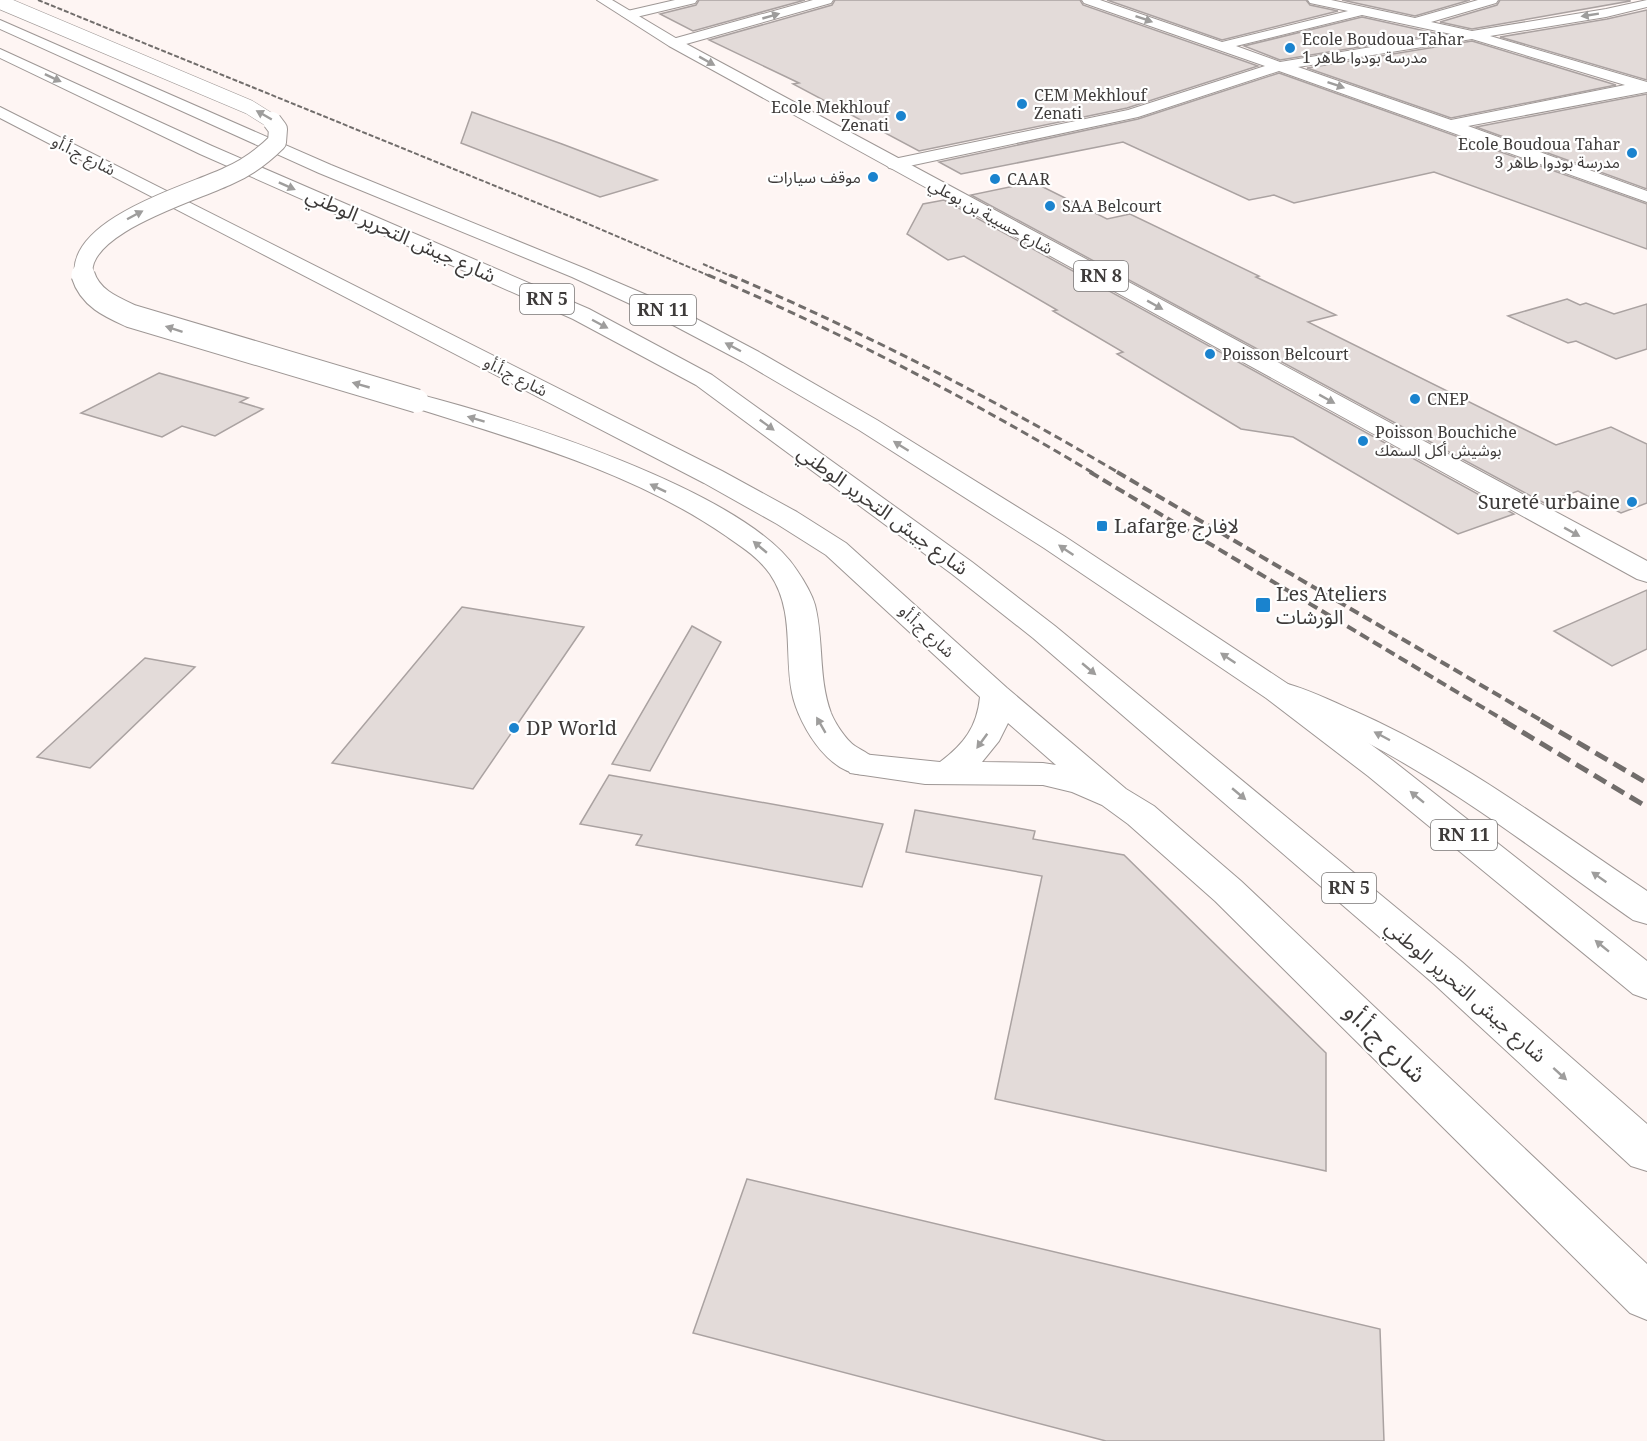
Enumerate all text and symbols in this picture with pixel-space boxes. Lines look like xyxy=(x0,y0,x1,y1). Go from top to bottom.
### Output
one-way arrow xyxy=(762,11,780,20)
one-way arrow xyxy=(1580,11,1599,20)
one-way arrow xyxy=(1135,15,1153,25)
place label: Ecole Boudoua Tahar 1 مدرسة بودوا طاهر xyxy=(1302,28,1464,68)
marker: Ecole Boudoua Tahar 1 مدرسة بودوا طاهر xyxy=(1283,41,1297,55)
one-way arrow xyxy=(699,56,716,66)
one-way arrow xyxy=(44,73,62,83)
one-way arrow xyxy=(1327,81,1345,91)
place label: CEM Mekhlouf Zenati xyxy=(1034,84,1148,124)
place label: Ecole Mekhlouf Zenati xyxy=(771,96,891,136)
marker: CEM Mekhlouf Zenati xyxy=(1015,97,1029,111)
marker: Ecole Mekhlouf Zenati xyxy=(894,109,908,123)
one-way arrow xyxy=(256,110,272,121)
street label: شارع ج.أ.أو xyxy=(48,130,119,182)
place label: Ecole Boudoua Tahar 3 مدرسة بودوا طاهر xyxy=(1458,133,1620,173)
marker: Ecole Boudoua Tahar 3 مدرسة بودوا طاهر xyxy=(1625,146,1639,160)
place label: موقف سيارات xyxy=(768,166,861,188)
place label: CAAR xyxy=(1007,168,1050,190)
marker: موقف سيارات xyxy=(866,170,880,184)
marker: CAAR xyxy=(988,172,1002,186)
street label: شارع حسيبة بن بوعلي xyxy=(924,173,1057,261)
street label: شارع جيش التحرير الوطني xyxy=(301,180,500,291)
one-way arrow xyxy=(279,181,296,190)
place label: SAA Belcourt xyxy=(1062,195,1162,217)
marker: SAA Belcourt xyxy=(1043,199,1057,213)
one-way arrow xyxy=(127,210,144,220)
road number: RN 8 xyxy=(1074,261,1128,291)
road number: RN 5 xyxy=(520,284,574,314)
road number: RN 11 xyxy=(630,295,696,325)
one-way arrow xyxy=(1147,300,1164,310)
one-way arrow xyxy=(592,319,609,329)
one-way arrow xyxy=(165,324,183,333)
one-way arrow xyxy=(724,342,741,352)
place label: Poisson Belcourt xyxy=(1222,343,1349,365)
marker: Poisson Belcourt xyxy=(1203,347,1217,361)
street label: شارع ج.أ.أو xyxy=(480,351,551,403)
one-way arrow xyxy=(352,380,370,389)
place label: CNEP xyxy=(1427,388,1469,410)
marker: CNEP xyxy=(1408,392,1422,406)
one-way arrow xyxy=(1318,394,1335,404)
one-way arrow xyxy=(467,414,485,423)
one-way arrow xyxy=(758,419,774,431)
place label: Poisson Bouchiche بوشيش أكل السمك xyxy=(1375,421,1517,461)
marker: Poisson Bouchiche بوشيش أكل السمك xyxy=(1356,434,1370,448)
street label: شارع جيش التحرير الوطني xyxy=(791,438,974,583)
one-way arrow xyxy=(893,440,910,451)
one-way arrow xyxy=(650,484,667,493)
place label: Sureté urbaine xyxy=(1478,488,1620,515)
marker: Sureté urbaine xyxy=(1625,495,1639,509)
place label: Lafarge لافارج xyxy=(1114,512,1239,541)
marker: Lafarge لافارج xyxy=(1095,519,1109,533)
one-way arrow xyxy=(1563,527,1580,537)
one-way arrow xyxy=(752,541,768,554)
one-way arrow xyxy=(1058,545,1074,556)
place label: Les Ateliers الورشات xyxy=(1276,580,1387,630)
marker: Les Ateliers الورشات xyxy=(1254,596,1272,614)
street label: شارع ج.أ.أو xyxy=(893,600,959,664)
one-way arrow xyxy=(1221,652,1237,664)
one-way arrow xyxy=(1081,663,1097,676)
place label: DP World xyxy=(526,714,617,741)
one-way arrow xyxy=(816,717,826,734)
marker: DP World xyxy=(507,721,521,735)
one-way arrow xyxy=(1374,731,1391,741)
one-way arrow xyxy=(976,733,988,749)
one-way arrow xyxy=(1231,788,1247,801)
one-way arrow xyxy=(1409,791,1425,804)
road number: RN 11 xyxy=(1431,820,1497,850)
one-way arrow xyxy=(1591,871,1607,883)
road number: RN 5 xyxy=(1322,873,1376,903)
street label: شارع جيش التحرير الوطني xyxy=(1378,913,1553,1070)
one-way arrow xyxy=(1594,941,1609,953)
street label: شارع ج.أ.أو xyxy=(1336,994,1434,1091)
one-way arrow xyxy=(1552,1067,1567,1080)

